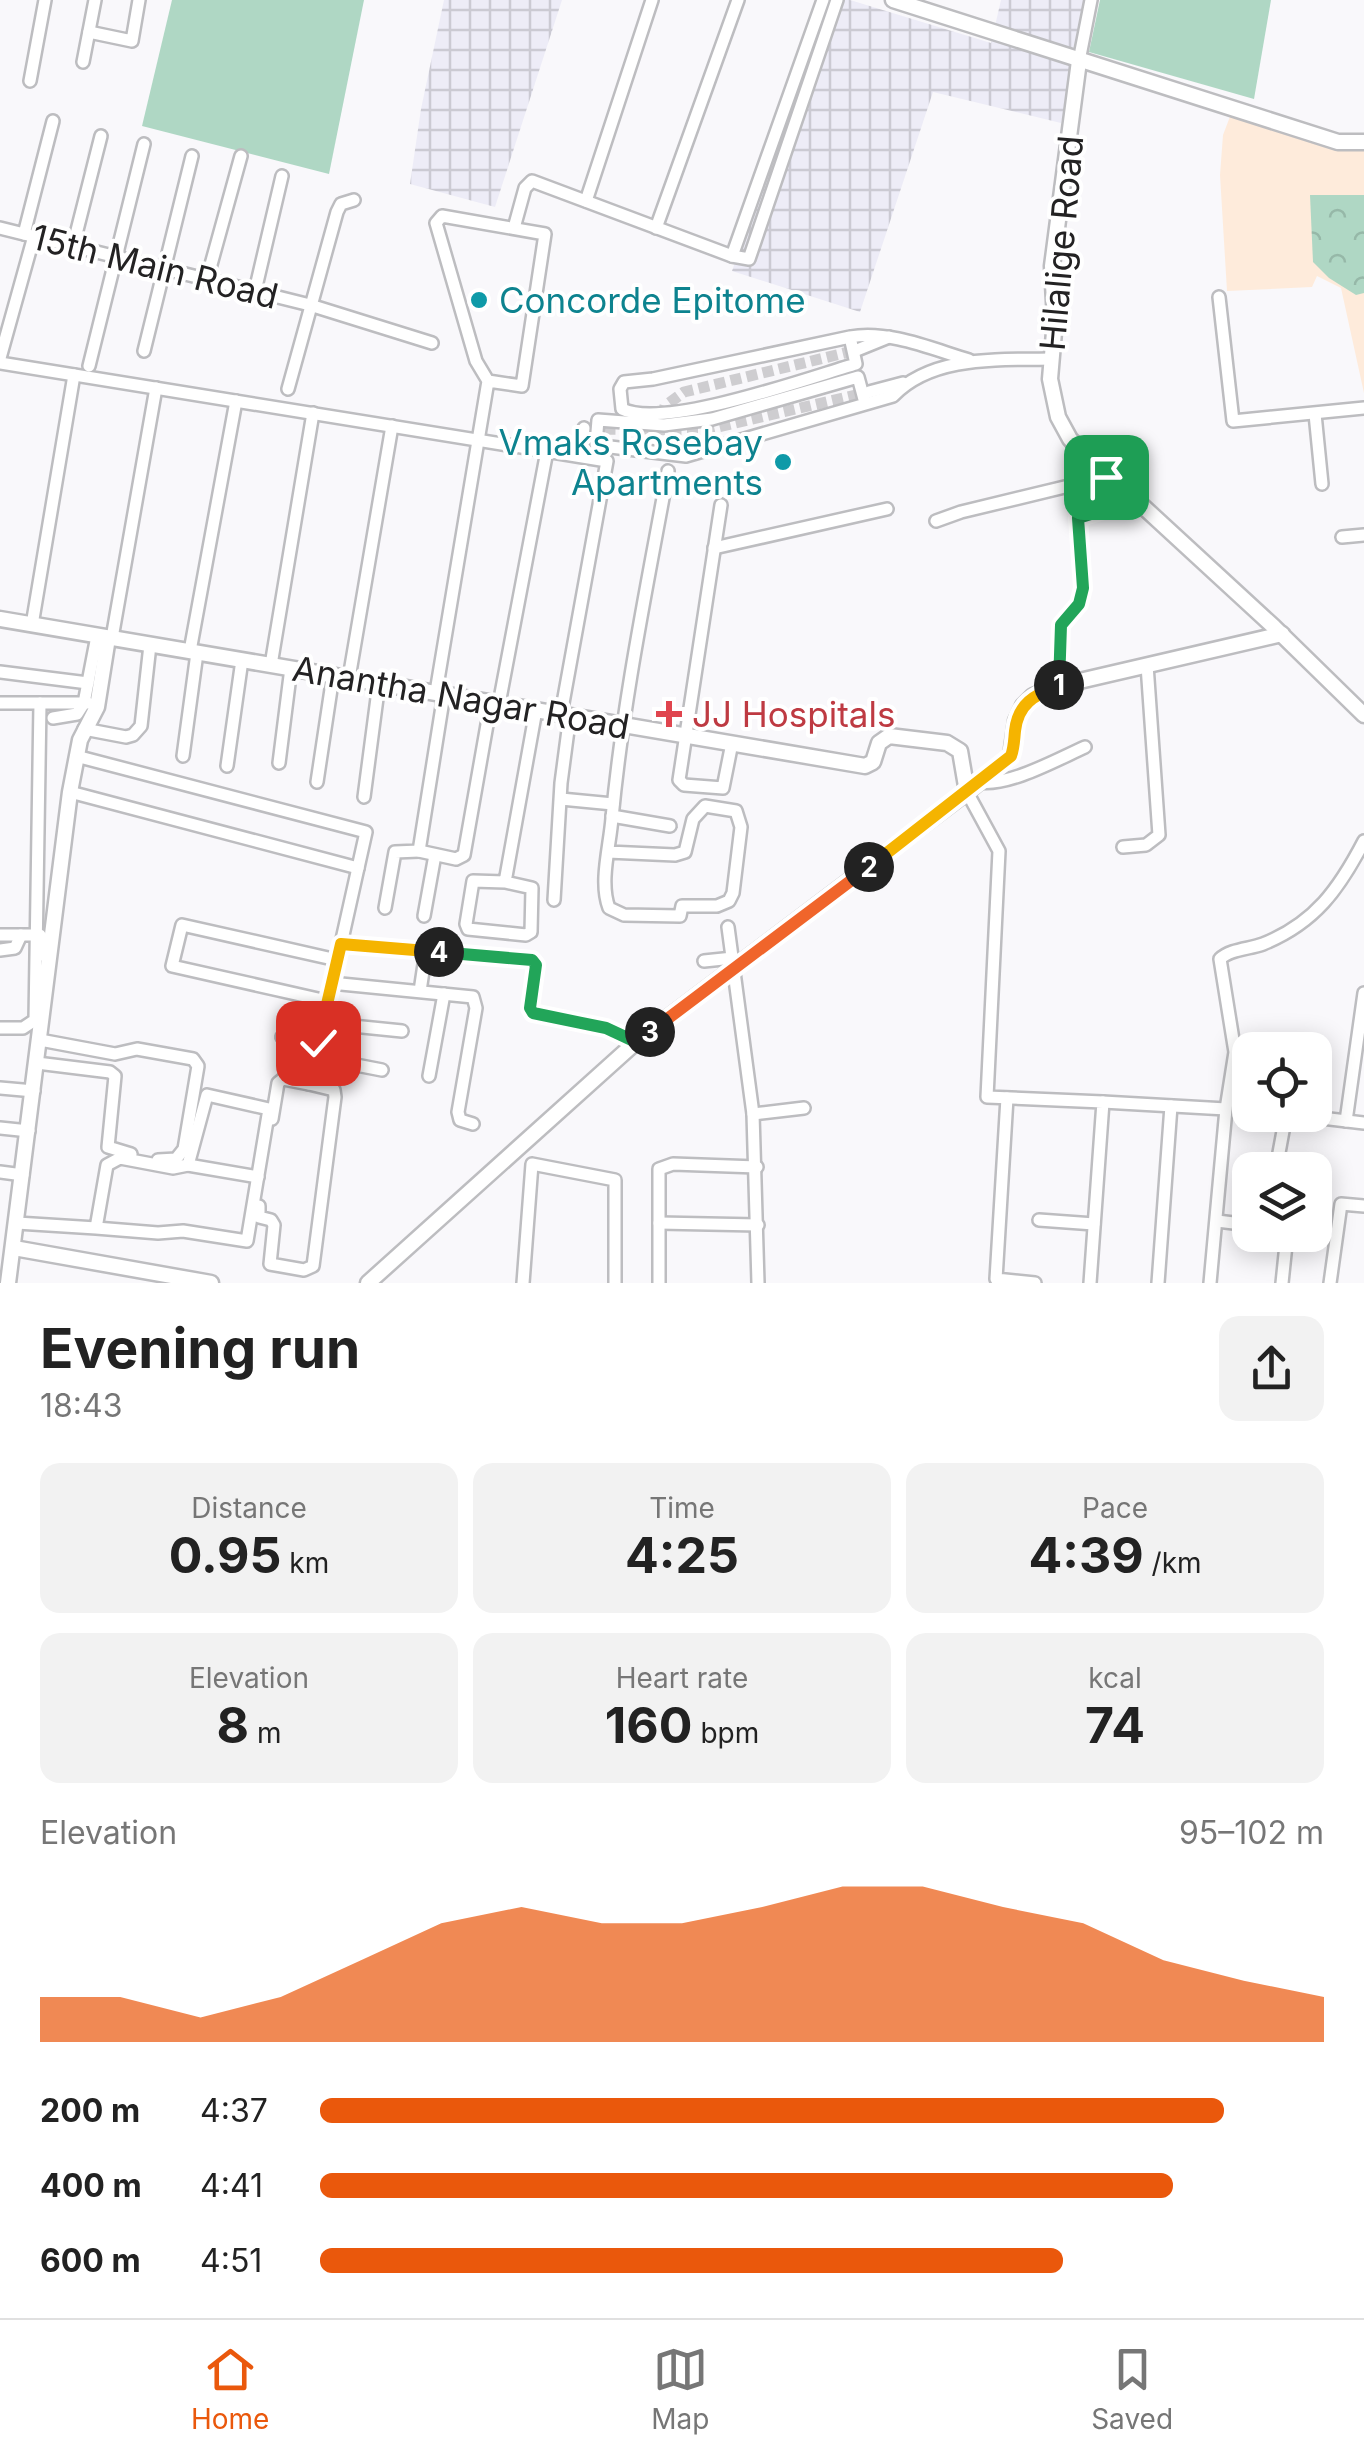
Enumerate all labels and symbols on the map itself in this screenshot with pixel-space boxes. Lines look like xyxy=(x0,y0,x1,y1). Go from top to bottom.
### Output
street label: Hilalige Road xyxy=(1031,134,1091,352)
street label: 15th Main Road xyxy=(28,215,282,317)
place label: Concorde Epitome xyxy=(499,279,806,321)
marker: Concorde Epitome xyxy=(468,289,490,311)
place label: Vmaks Rosebay Apartments xyxy=(499,421,763,503)
pin xyxy=(1064,435,1149,520)
marker: Vmaks Rosebay Apartments xyxy=(772,451,794,473)
street label: Anantha Nagar Road xyxy=(289,647,633,747)
pin: 1 xyxy=(1034,660,1084,710)
place label: JJ Hospitals xyxy=(692,693,895,735)
marker: JJ Hospitals xyxy=(656,701,682,727)
pin: 2 xyxy=(844,842,894,892)
pin: 4 xyxy=(414,927,464,977)
pin xyxy=(276,1001,361,1086)
pin: 3 xyxy=(625,1007,675,1057)

